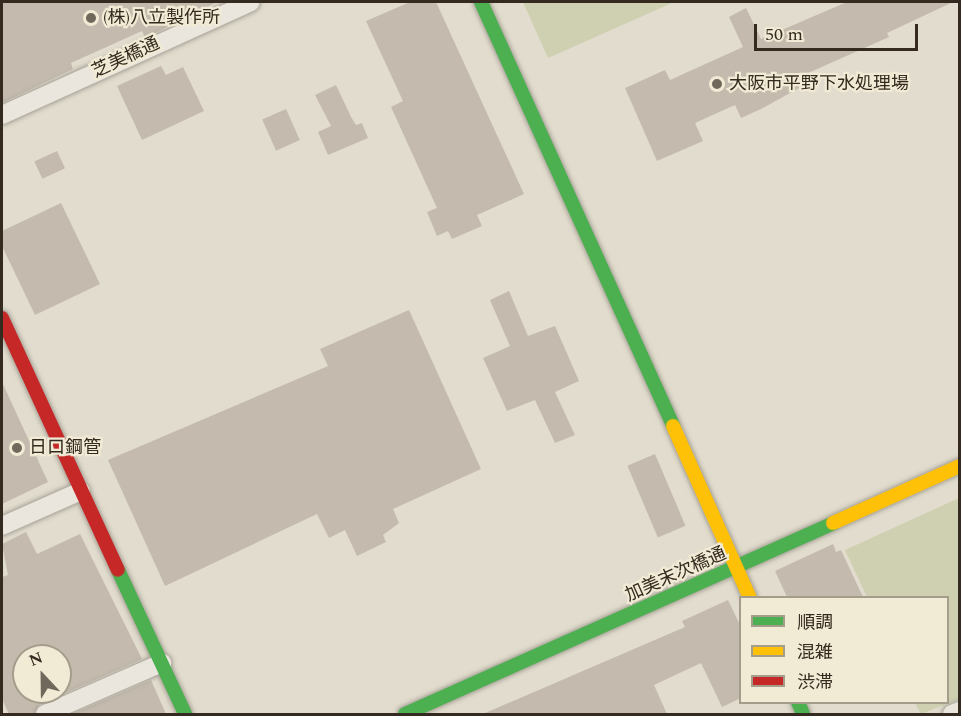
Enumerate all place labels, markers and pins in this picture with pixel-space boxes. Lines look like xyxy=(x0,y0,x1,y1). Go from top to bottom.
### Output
place label: (株)八立製作所 xyxy=(103,7,220,29)
marker: (株)八立製作所 xyxy=(84,11,98,25)
place label: 大阪市平野下水処理場 xyxy=(729,73,909,95)
marker: 大阪市平野下水処理場 xyxy=(710,77,724,91)
place label: 日口鋼管 xyxy=(29,437,101,459)
marker: 日口鋼管 xyxy=(10,441,24,455)

